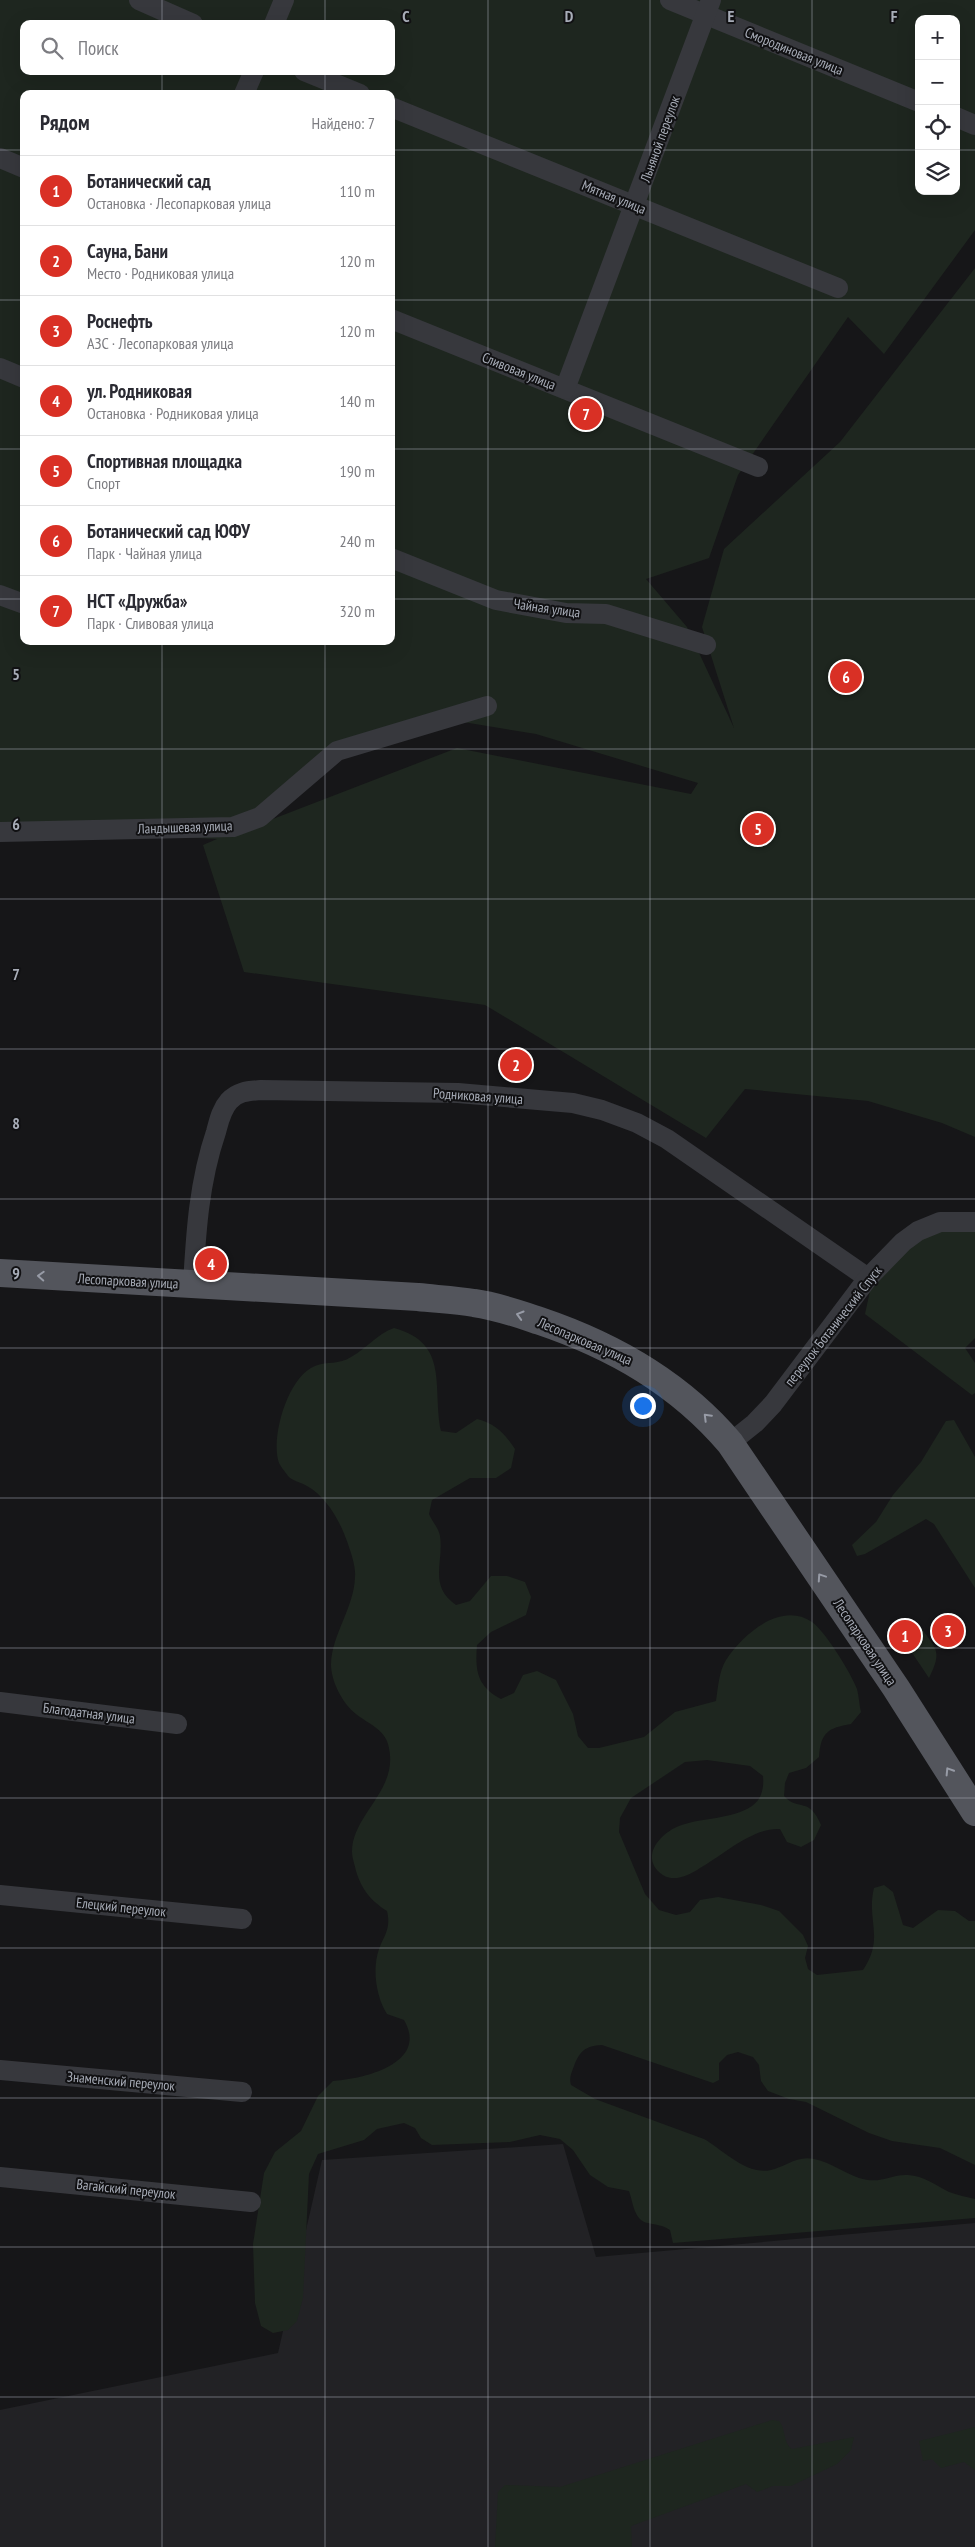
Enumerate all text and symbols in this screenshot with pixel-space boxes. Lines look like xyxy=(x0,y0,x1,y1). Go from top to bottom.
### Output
text: C xyxy=(402,6,410,26)
text: D xyxy=(565,6,574,26)
text: E xyxy=(728,6,735,26)
text: F xyxy=(891,6,898,26)
map controls xyxy=(915,15,960,195)
button: + xyxy=(915,15,960,60)
search box xyxy=(20,20,395,75)
street label: Смородиновая улица xyxy=(742,23,846,79)
icon: search xyxy=(38,34,66,62)
text: Поиск xyxy=(78,36,119,60)
button: − xyxy=(915,60,960,105)
street label: Льняной переулок xyxy=(636,93,684,186)
button: locate xyxy=(915,105,960,150)
text: Рядом xyxy=(40,109,90,136)
text: Найдено: 7 xyxy=(312,113,375,133)
button: layers xyxy=(915,150,960,195)
text: Ботанический сад xyxy=(87,169,211,193)
street label: Мятная улица xyxy=(579,176,649,218)
text: 1 xyxy=(52,181,60,201)
text: 110 m xyxy=(340,181,375,201)
text: Остановка · Лесопарковая улица xyxy=(87,193,271,213)
text: Сауна, Бани xyxy=(87,239,168,263)
text: 2 xyxy=(52,251,60,271)
text: 120 m xyxy=(340,251,375,271)
text: Место · Родниковая улица xyxy=(87,263,234,283)
text: Роснефть xyxy=(87,309,153,333)
text: 3 xyxy=(52,321,60,341)
text: 120 m xyxy=(340,321,375,341)
text: АЗС · Лесопарковая улица xyxy=(87,333,234,353)
street label: Сливовая улица xyxy=(480,348,558,394)
text: ул. Родниковая xyxy=(87,379,192,403)
text: 4 xyxy=(52,391,60,411)
text: 140 m xyxy=(340,391,375,411)
pin: 7 xyxy=(570,395,602,433)
text: Остановка · Родниковая улица xyxy=(87,403,259,423)
text: Спортивная площадка xyxy=(87,449,242,473)
text: 5 xyxy=(52,461,60,481)
text: 190 m xyxy=(340,461,375,481)
text: Спорт xyxy=(87,473,120,493)
text: Ботанический сад ЮФУ xyxy=(87,519,250,543)
text: 6 xyxy=(52,531,60,551)
text: 240 m xyxy=(340,531,375,551)
text: Парк · Чайная улица xyxy=(87,543,202,563)
text: НСТ «Дружба» xyxy=(87,589,188,613)
street label: Чайная улица xyxy=(512,594,582,622)
text: 7 xyxy=(52,601,60,621)
text: 320 m xyxy=(340,601,375,621)
text: Парк · Сливовая улица xyxy=(87,613,214,633)
pin: 6 xyxy=(830,658,862,696)
text: 5 xyxy=(12,664,20,684)
pin: 5 xyxy=(742,810,774,848)
text: 6 xyxy=(12,814,20,834)
street label: Ландышевая улица xyxy=(136,816,233,838)
text: 7 xyxy=(12,964,20,984)
pin: 2 xyxy=(500,1046,532,1084)
street label: Родниковая улица xyxy=(433,1084,523,1108)
text: 8 xyxy=(12,1113,20,1133)
pin: 4 xyxy=(195,1245,227,1283)
street label: переулок Ботанический Спуск xyxy=(780,1262,886,1390)
text: 9 xyxy=(12,1263,20,1283)
street label: Лесопарковая улица xyxy=(76,1269,179,1293)
one-way arrow xyxy=(36,1271,44,1282)
one-way arrow xyxy=(516,1310,525,1320)
street label: Лесопарковая улица xyxy=(534,1313,635,1369)
your location xyxy=(630,1393,656,1419)
one-way arrow xyxy=(703,1413,712,1422)
one-way arrow xyxy=(818,1573,827,1583)
street label: Лесопарковая улица xyxy=(829,1594,901,1689)
pin: 3 xyxy=(932,1612,964,1650)
pin: 1 xyxy=(889,1617,921,1655)
street label: Благодатная улица xyxy=(42,1698,136,1728)
one-way arrow xyxy=(946,1768,956,1777)
street label: Елецкий переулок xyxy=(75,1893,167,1921)
street label: Знаменский переулок xyxy=(66,2067,176,2095)
street label: Вагайский переулок xyxy=(76,2175,177,2203)

